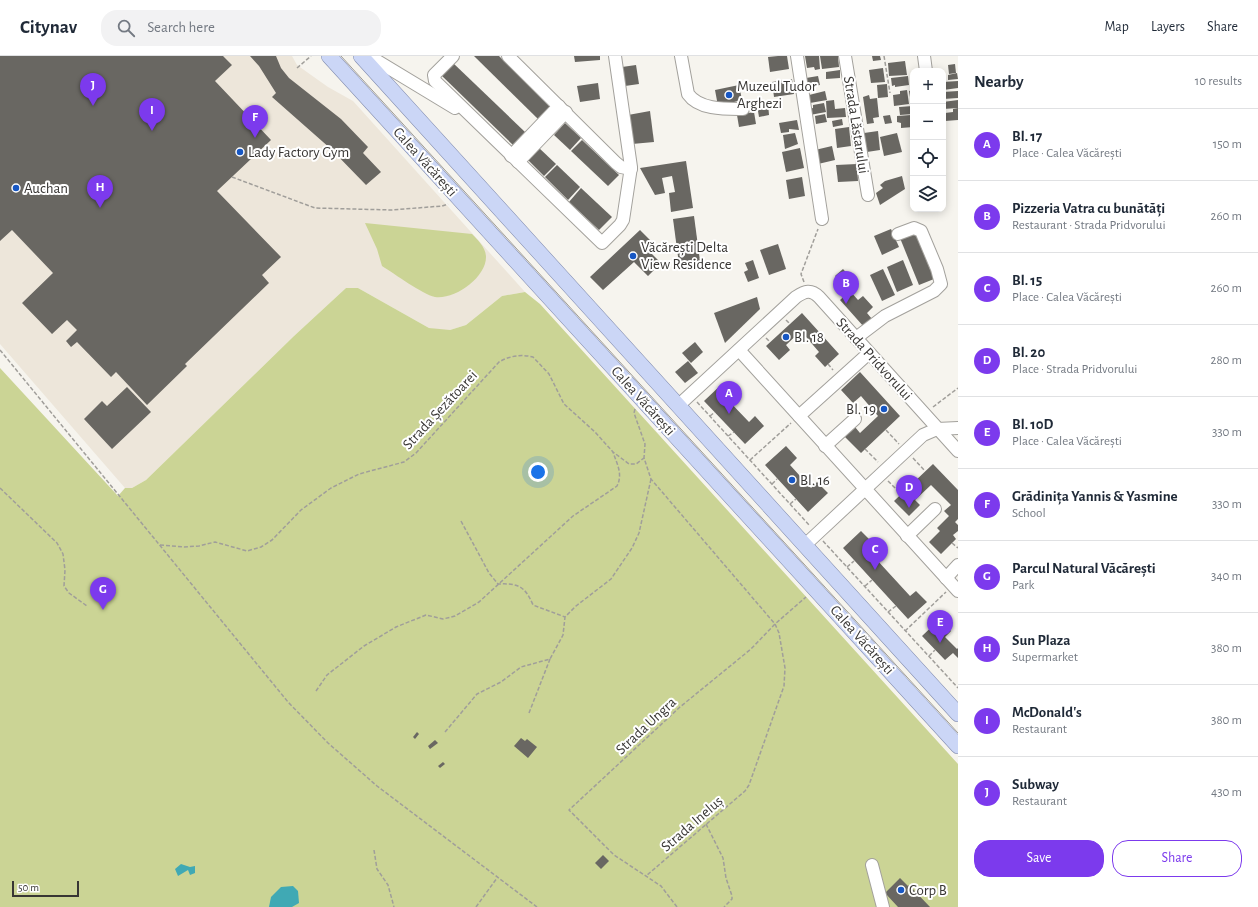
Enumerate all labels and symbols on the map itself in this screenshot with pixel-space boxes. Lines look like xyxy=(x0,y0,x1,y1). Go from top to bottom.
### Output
pin: J xyxy=(80,73,106,106)
street label: Strada Lăstarului xyxy=(841,75,871,175)
place label: Muzeul Tudor Arghezi xyxy=(737,79,817,111)
marker: Muzeul Tudor Arghezi xyxy=(724,90,734,100)
pin: I xyxy=(139,98,165,131)
pin: F xyxy=(242,105,268,138)
street label: Calea Văcărești xyxy=(389,124,460,200)
place label: Lady Factory Gym xyxy=(248,145,349,160)
marker: Lady Factory Gym xyxy=(235,147,245,157)
pin: H xyxy=(87,175,113,208)
place label: Auchan xyxy=(24,181,68,196)
marker: Auchan xyxy=(11,183,21,193)
place label: Văcărești Delta View Residence xyxy=(641,240,732,272)
marker: Văcărești Delta View Residence xyxy=(628,251,638,261)
pin: B xyxy=(833,271,859,304)
street label: Strada Pridvorului xyxy=(833,315,915,403)
place label: Bl. 18 xyxy=(794,330,824,345)
marker: Bl. 18 xyxy=(781,332,791,342)
street label: Calea Văcărești xyxy=(607,363,678,439)
street label: Strada Șezătoarei xyxy=(400,368,481,453)
pin: A xyxy=(716,381,742,414)
place label: Bl. 19 xyxy=(846,402,876,417)
marker: Bl. 19 xyxy=(879,404,889,414)
your location xyxy=(528,462,548,482)
place label: Bl. 16 xyxy=(800,473,830,488)
marker: Bl. 16 xyxy=(787,475,797,485)
pin: D xyxy=(896,475,922,508)
pin: C xyxy=(862,537,888,570)
pin: G xyxy=(90,577,116,610)
street label: Calea Văcărești xyxy=(826,602,897,678)
pin: E xyxy=(927,610,953,643)
street label: Strada Ungra xyxy=(613,694,679,758)
street label: Strada Ineluș xyxy=(658,793,726,855)
scale bar xyxy=(12,879,79,898)
place label: Corp B xyxy=(909,883,947,898)
marker: Corp B xyxy=(896,885,906,895)

